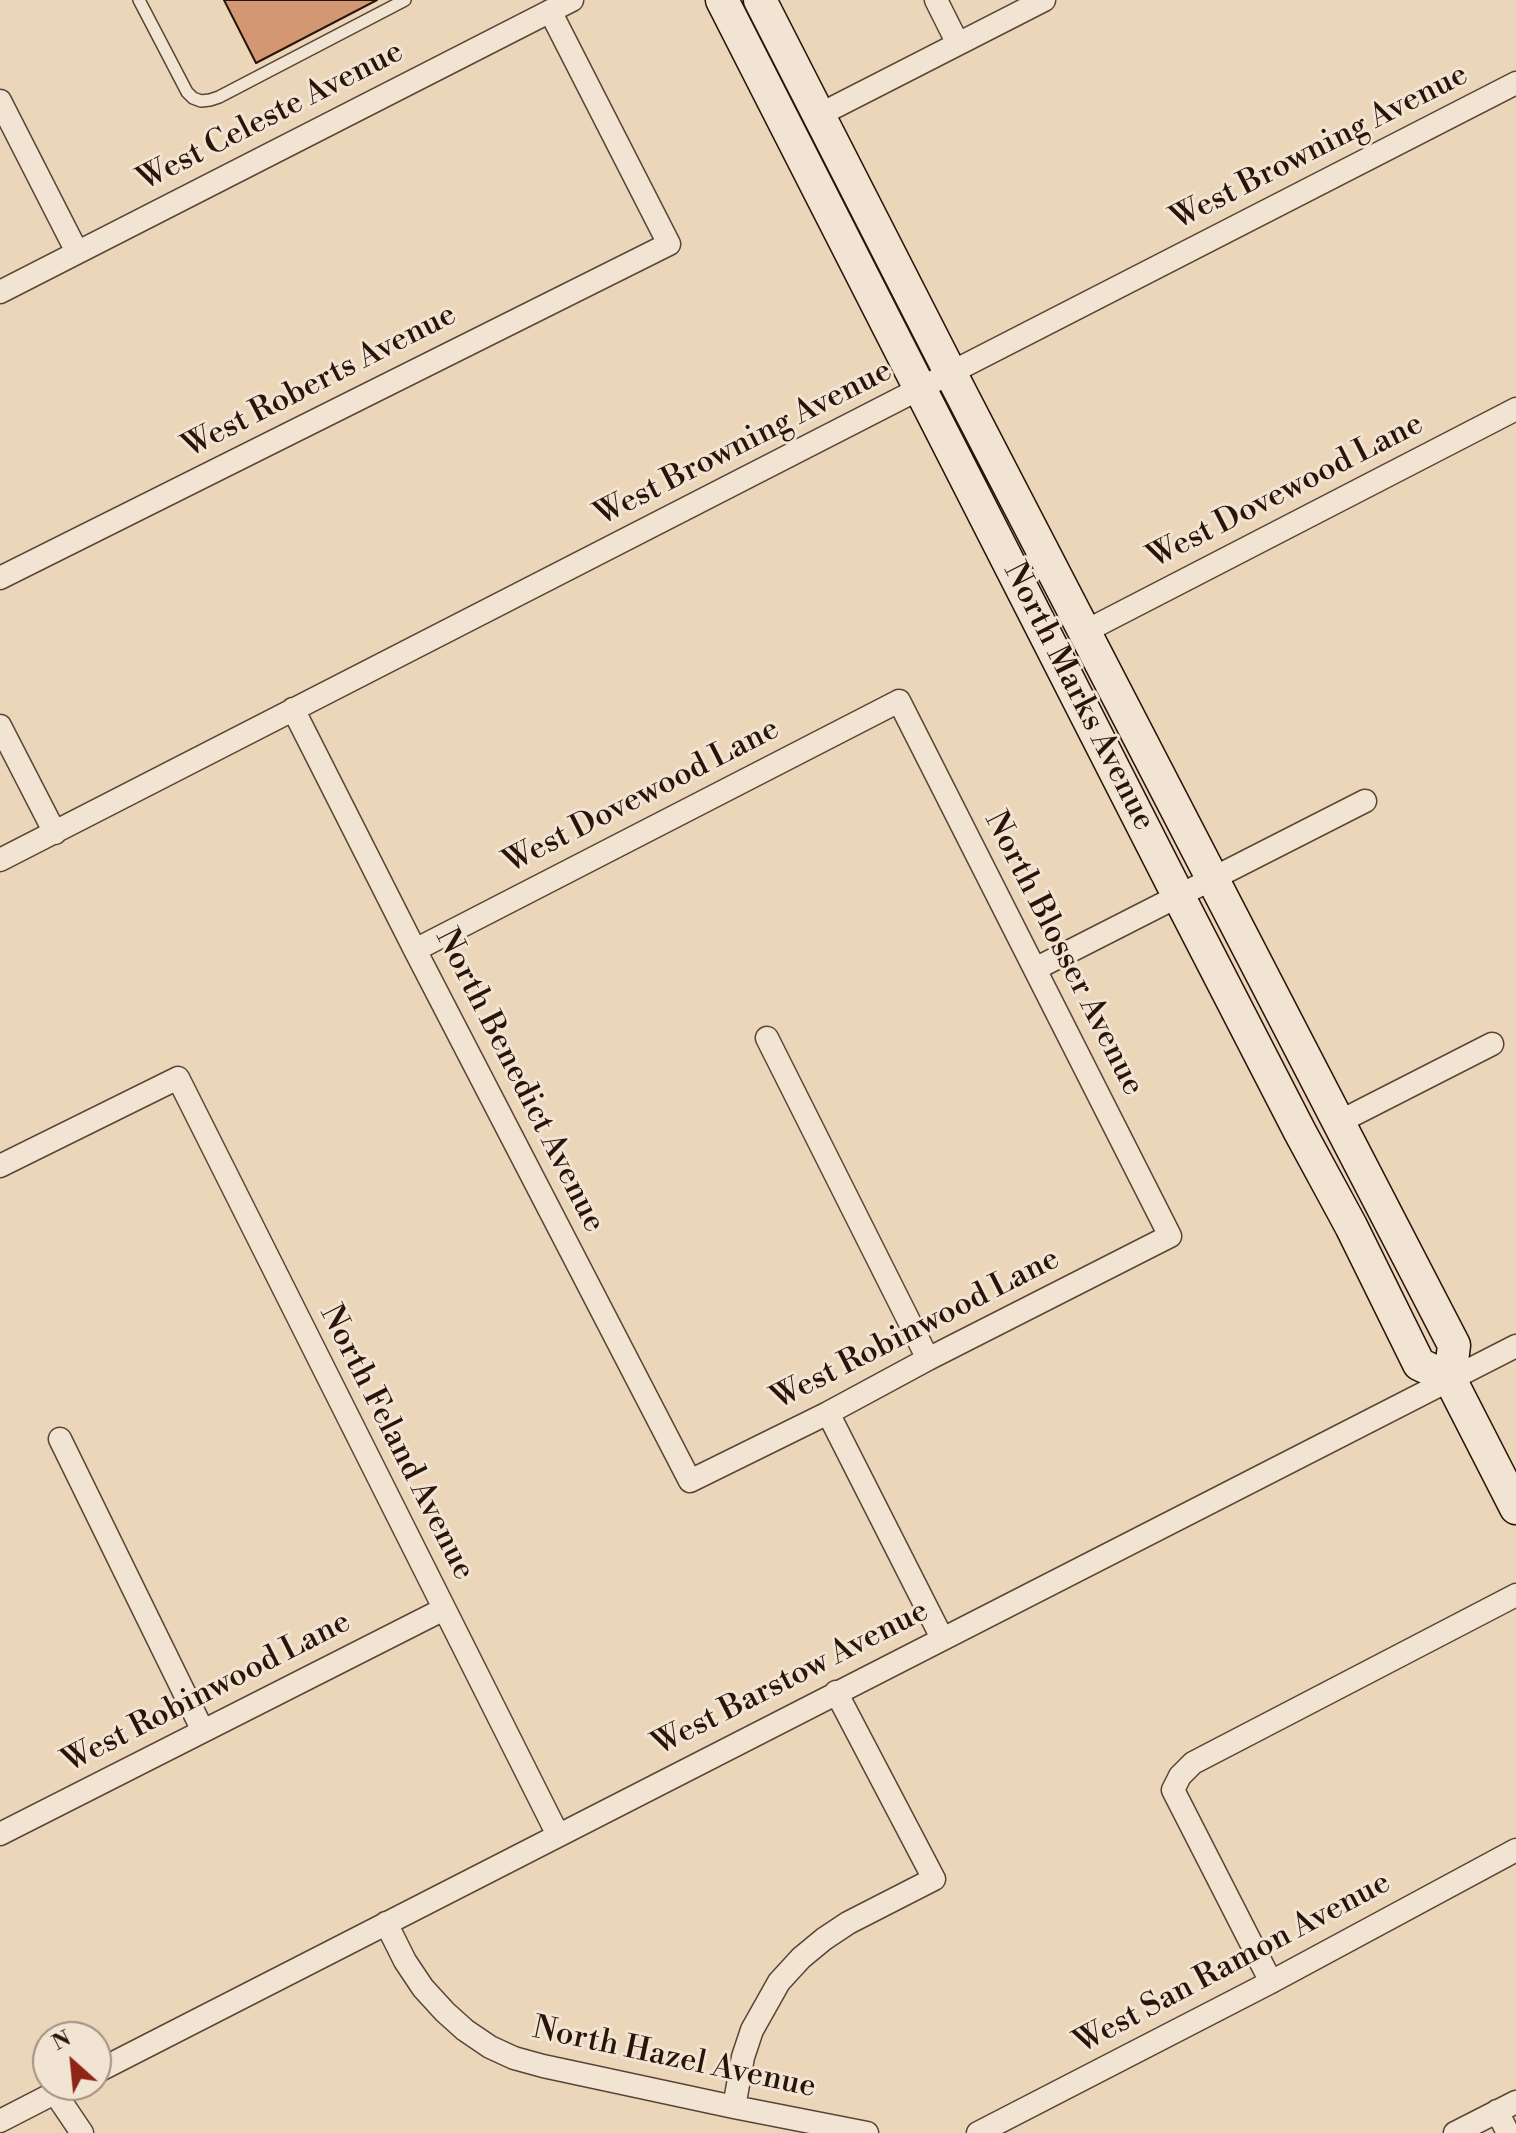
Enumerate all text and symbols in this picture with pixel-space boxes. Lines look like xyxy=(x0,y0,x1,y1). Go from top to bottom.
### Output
street label: West Celeste Avenue xyxy=(132,33,410,201)
street label: West Browning Avenue xyxy=(1165,56,1475,240)
street label: West Roberts Avenue xyxy=(177,296,463,468)
street label: West Browning Avenue xyxy=(589,352,899,536)
street label: West Dovewood Lane xyxy=(1142,406,1430,578)
street label: North Marks Avenue xyxy=(994,557,1162,837)
street label: West Dovewood Lane xyxy=(498,711,786,883)
street label: North Blosser Avenue xyxy=(975,806,1151,1102)
street label: North Benedict Avenue xyxy=(426,923,612,1239)
street label: West Robinwood Lane xyxy=(766,1241,1066,1419)
street label: North Feland Avenue xyxy=(310,1299,482,1587)
street label: West Barstow Avenue xyxy=(647,1593,935,1765)
street label: West Robinwood Lane xyxy=(57,1604,357,1782)
street label: West San Ramon Avenue xyxy=(1069,1864,1397,2064)
street label: North Hazel Avenue xyxy=(529,2010,819,2108)
north arrow xyxy=(32,2021,112,2101)
text: N xyxy=(48,2025,76,2057)

